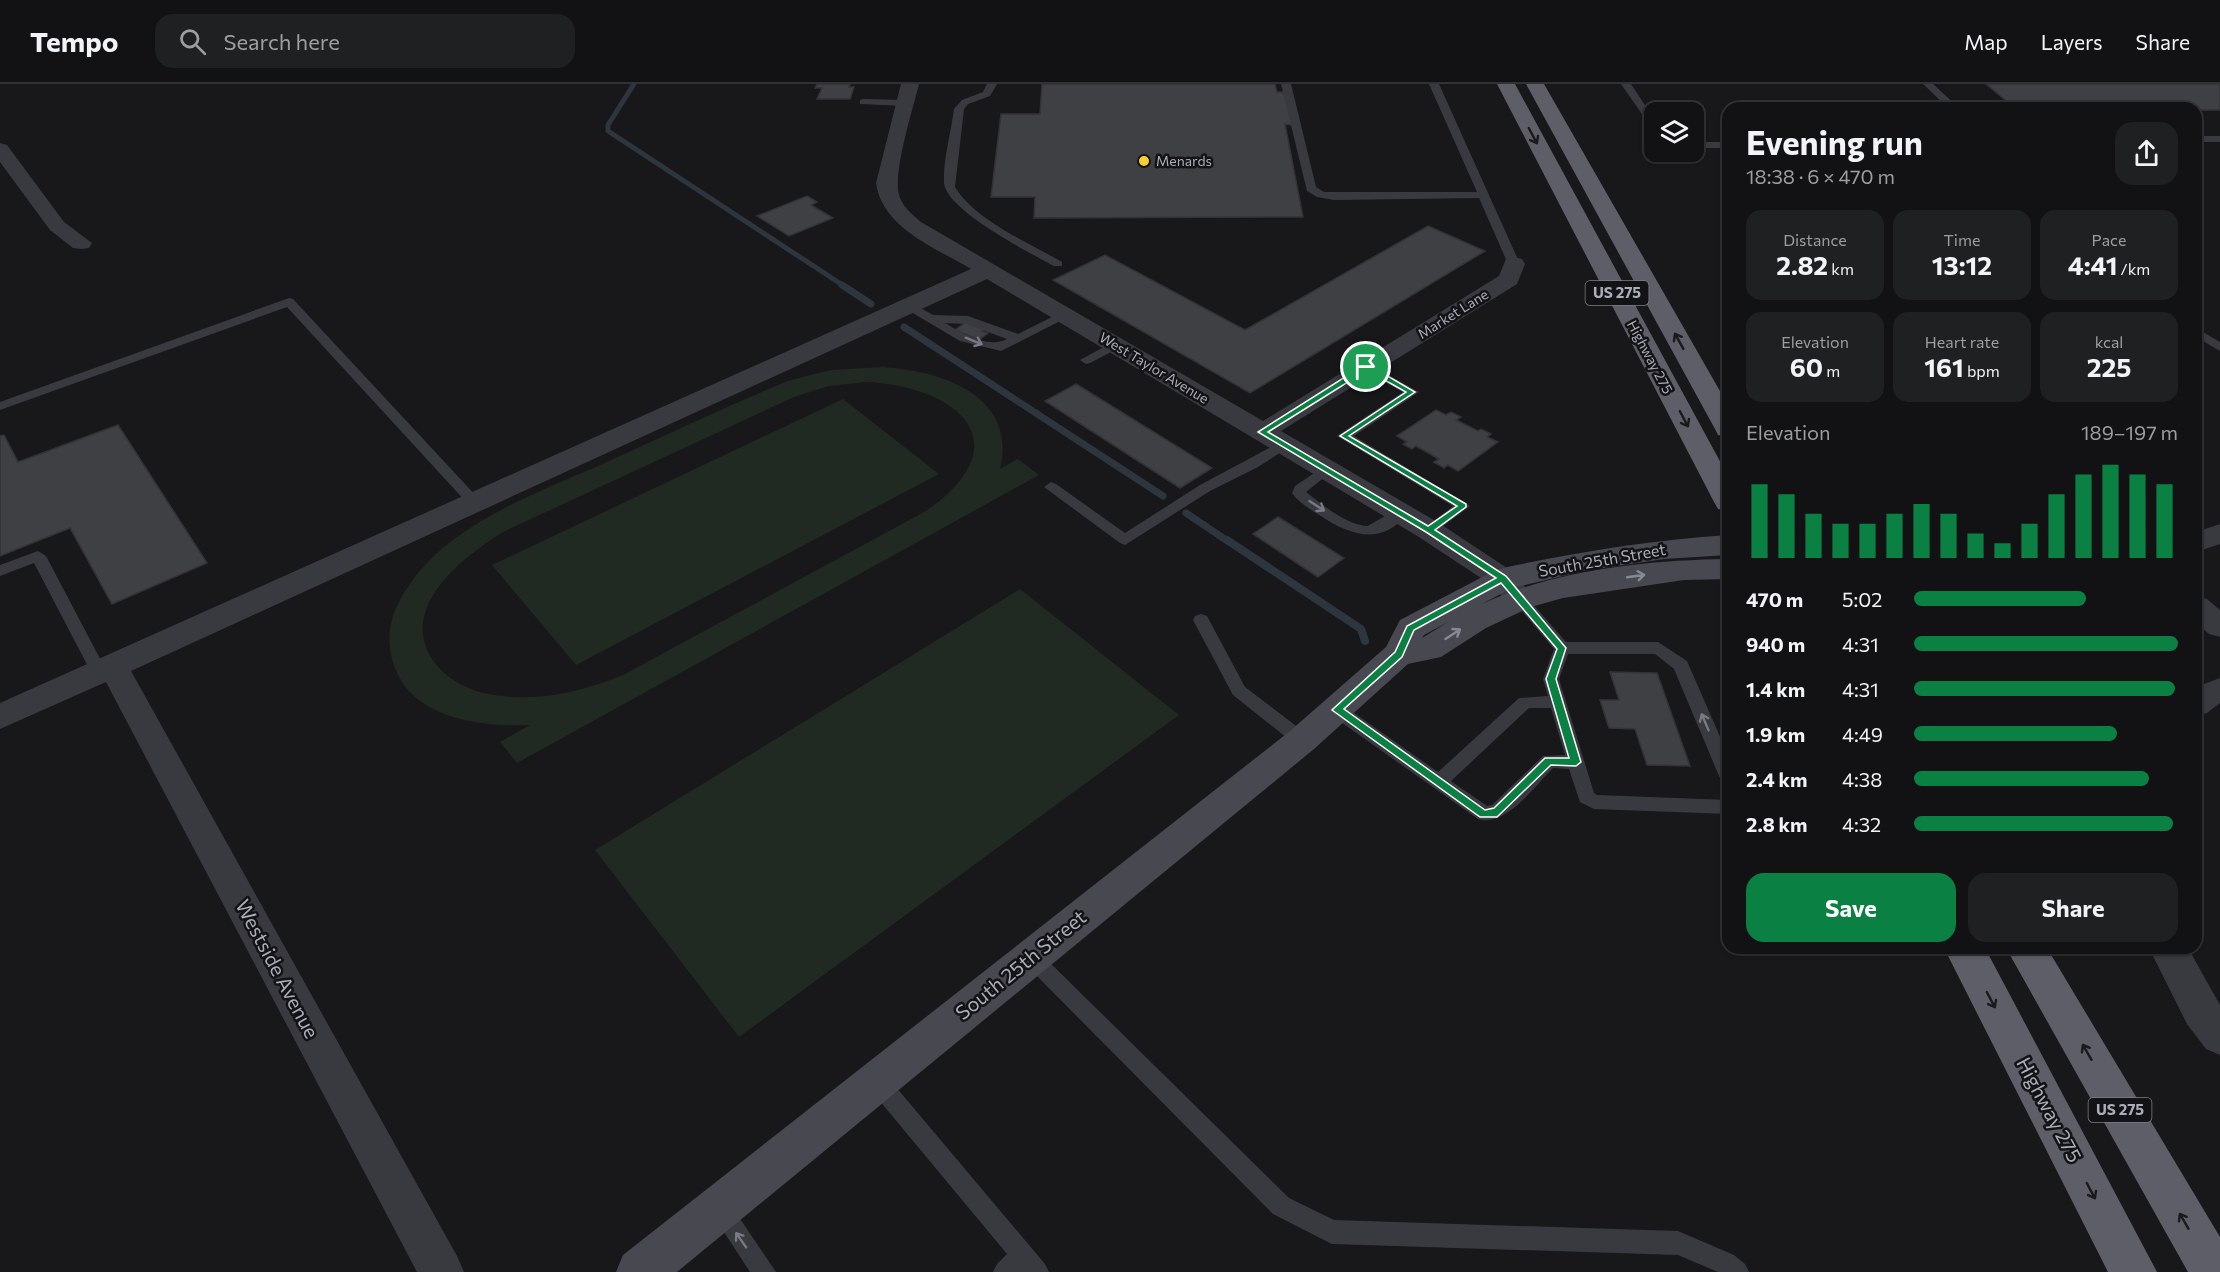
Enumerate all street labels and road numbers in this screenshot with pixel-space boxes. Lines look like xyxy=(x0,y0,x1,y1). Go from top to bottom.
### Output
road number: US 275 xyxy=(1586,281,1648,305)
street label: Market Lane xyxy=(1414,285,1491,342)
street label: Highway 275 xyxy=(1624,317,1677,396)
street label: West Taylor Avenue xyxy=(1097,328,1212,407)
street label: South 25th Street xyxy=(1537,539,1667,580)
street label: Westside Avenue xyxy=(231,895,325,1042)
street label: South 25th Street xyxy=(950,904,1090,1024)
street label: Highway 275 xyxy=(2012,1053,2088,1166)
road number: US 275 xyxy=(2088,1098,2152,1122)

